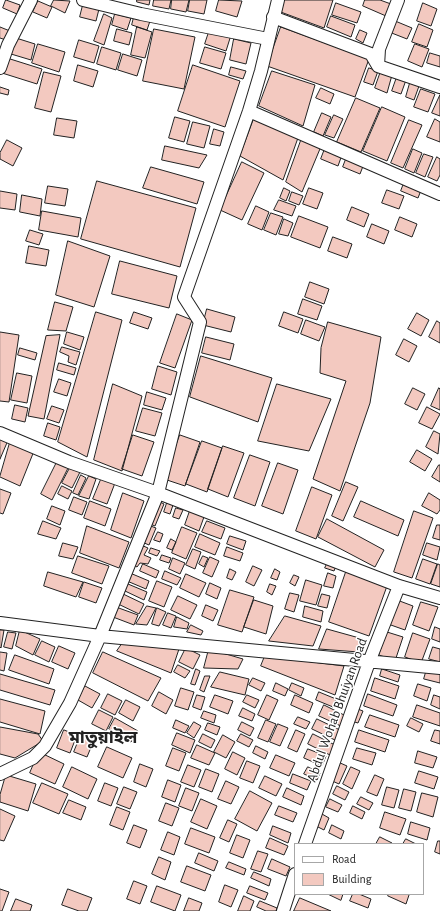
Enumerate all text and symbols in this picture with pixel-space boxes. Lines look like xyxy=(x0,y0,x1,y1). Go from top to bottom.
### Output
street label: Abdul Wohab Bhuiyan Road xyxy=(303,636,371,784)
district label: মাতুয়াইল xyxy=(69,727,137,749)
legend xyxy=(294,843,424,895)
text: Road xyxy=(332,853,356,865)
text: Building xyxy=(332,873,372,885)

